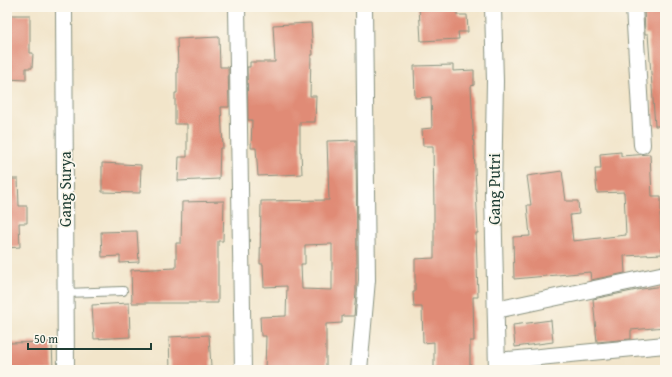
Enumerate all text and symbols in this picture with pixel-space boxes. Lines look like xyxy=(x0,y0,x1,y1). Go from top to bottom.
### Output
street label: Gang Surya xyxy=(53,151,77,227)
street label: Gang Putri xyxy=(482,153,506,225)
scale bar xyxy=(28,325,151,351)
text: 50 m xyxy=(34,330,58,347)

